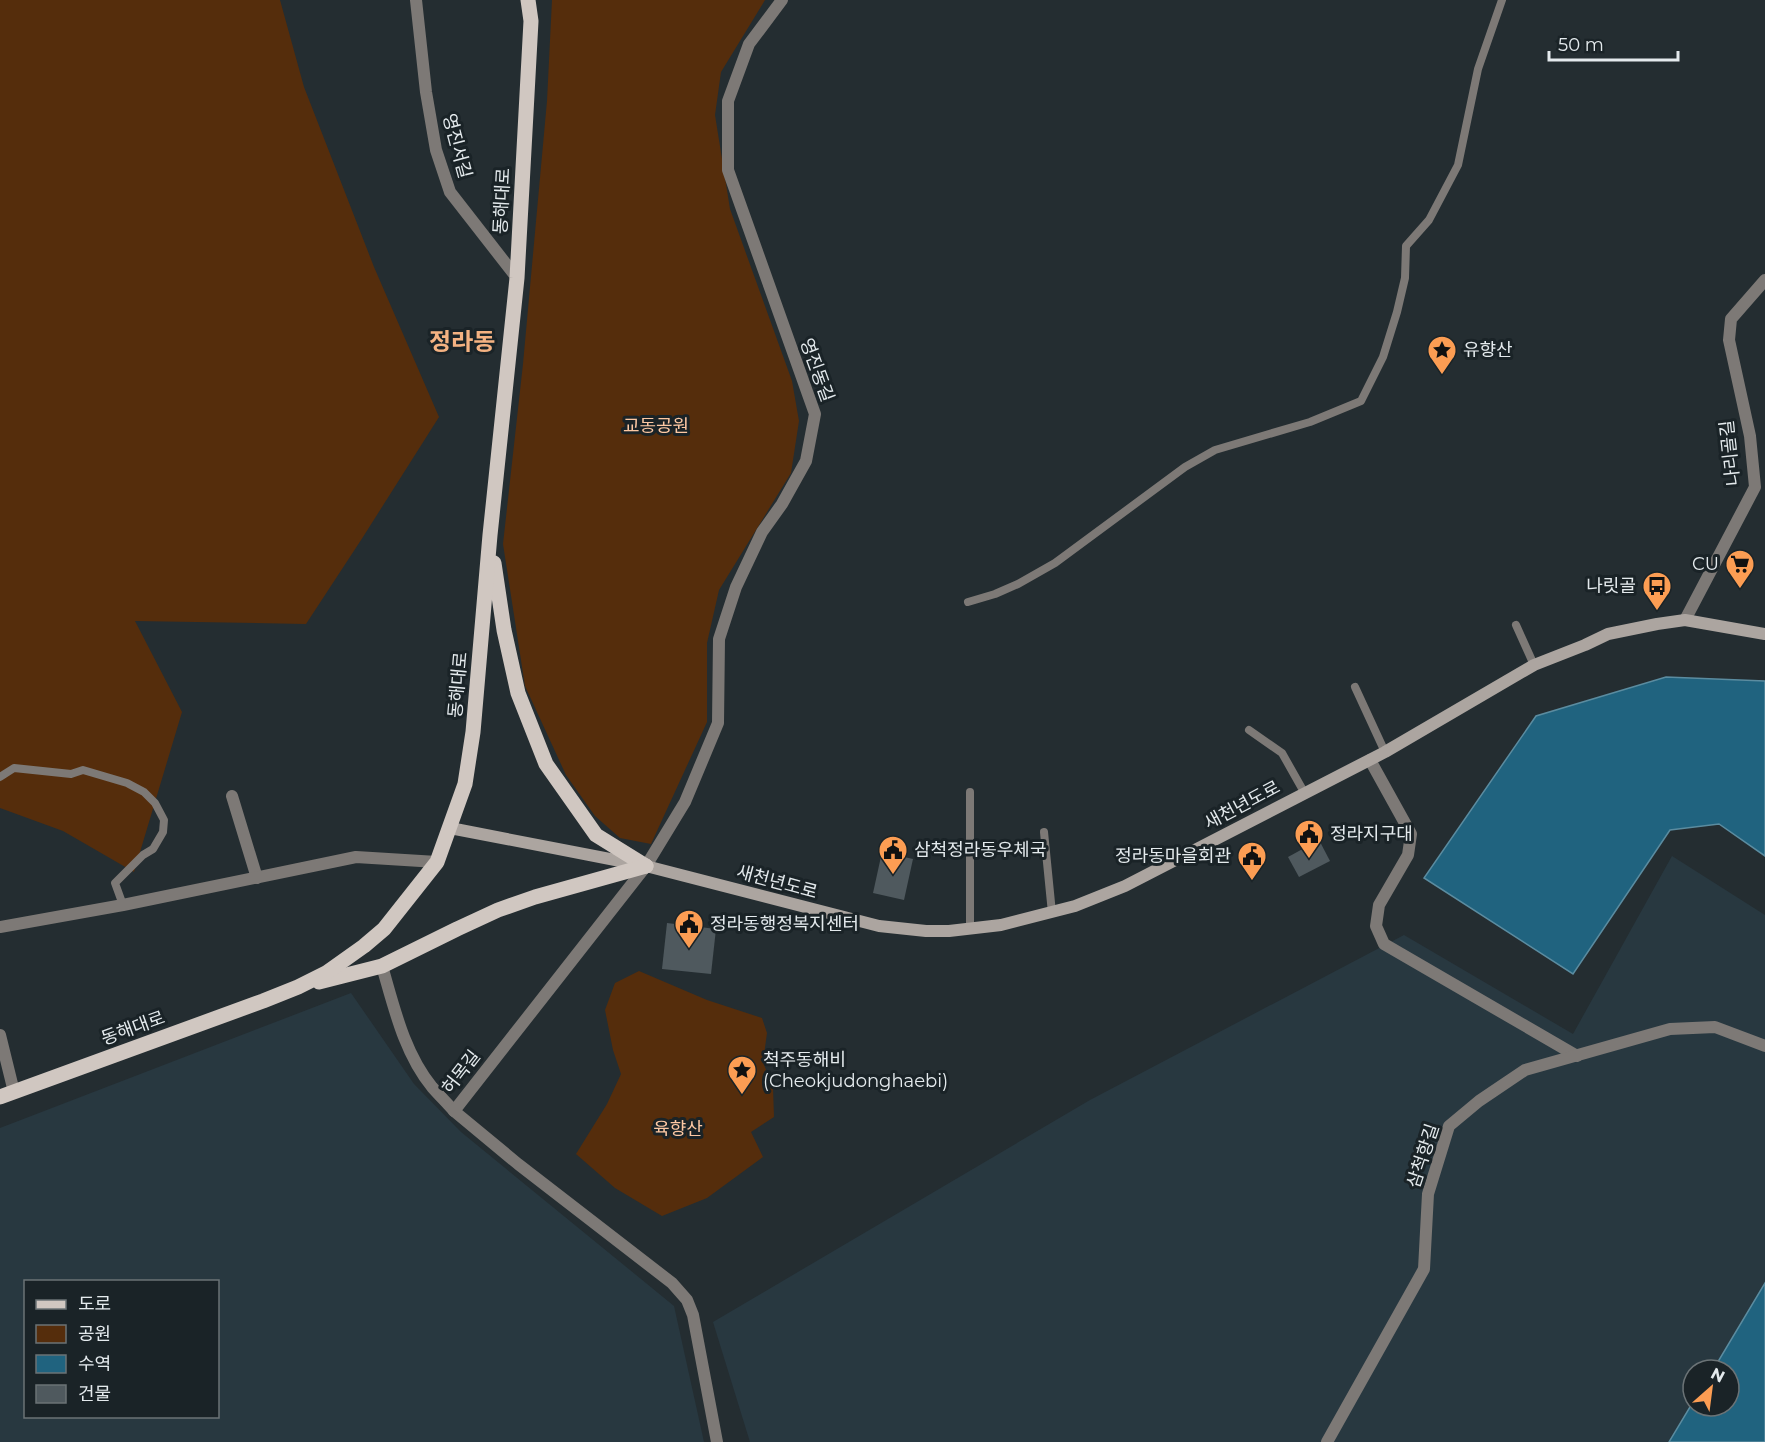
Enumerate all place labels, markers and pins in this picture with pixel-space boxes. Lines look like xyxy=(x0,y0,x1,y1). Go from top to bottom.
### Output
place icon: 유향산 xyxy=(1426,334,1458,376)
place label: 유향산 xyxy=(1463,339,1513,361)
supermarket icon: CU xyxy=(1724,548,1756,590)
place label: CU xyxy=(1692,553,1719,575)
bus stop icon: 나릿골 xyxy=(1641,570,1673,612)
place label: 나릿골 xyxy=(1586,575,1636,597)
public building icon: 정라지구대 xyxy=(1293,818,1325,860)
place label: 정라지구대 xyxy=(1330,823,1413,845)
public building icon: 삼척정라동우체국 xyxy=(877,834,909,876)
place label: 삼척정라동우체국 xyxy=(914,839,1046,861)
public building icon: 정라동마을회관 xyxy=(1236,840,1268,882)
place label: 정라동마을회관 xyxy=(1115,845,1231,867)
public building icon: 정라동행정복지센터 xyxy=(673,908,705,950)
place label: 정라동행정복지센터 xyxy=(710,913,859,935)
place label: 척주동해비 (Cheokjudonghaebi) xyxy=(763,1049,948,1092)
place icon: 척주동해비 (Cheokjudonghaebi) xyxy=(726,1054,758,1096)

